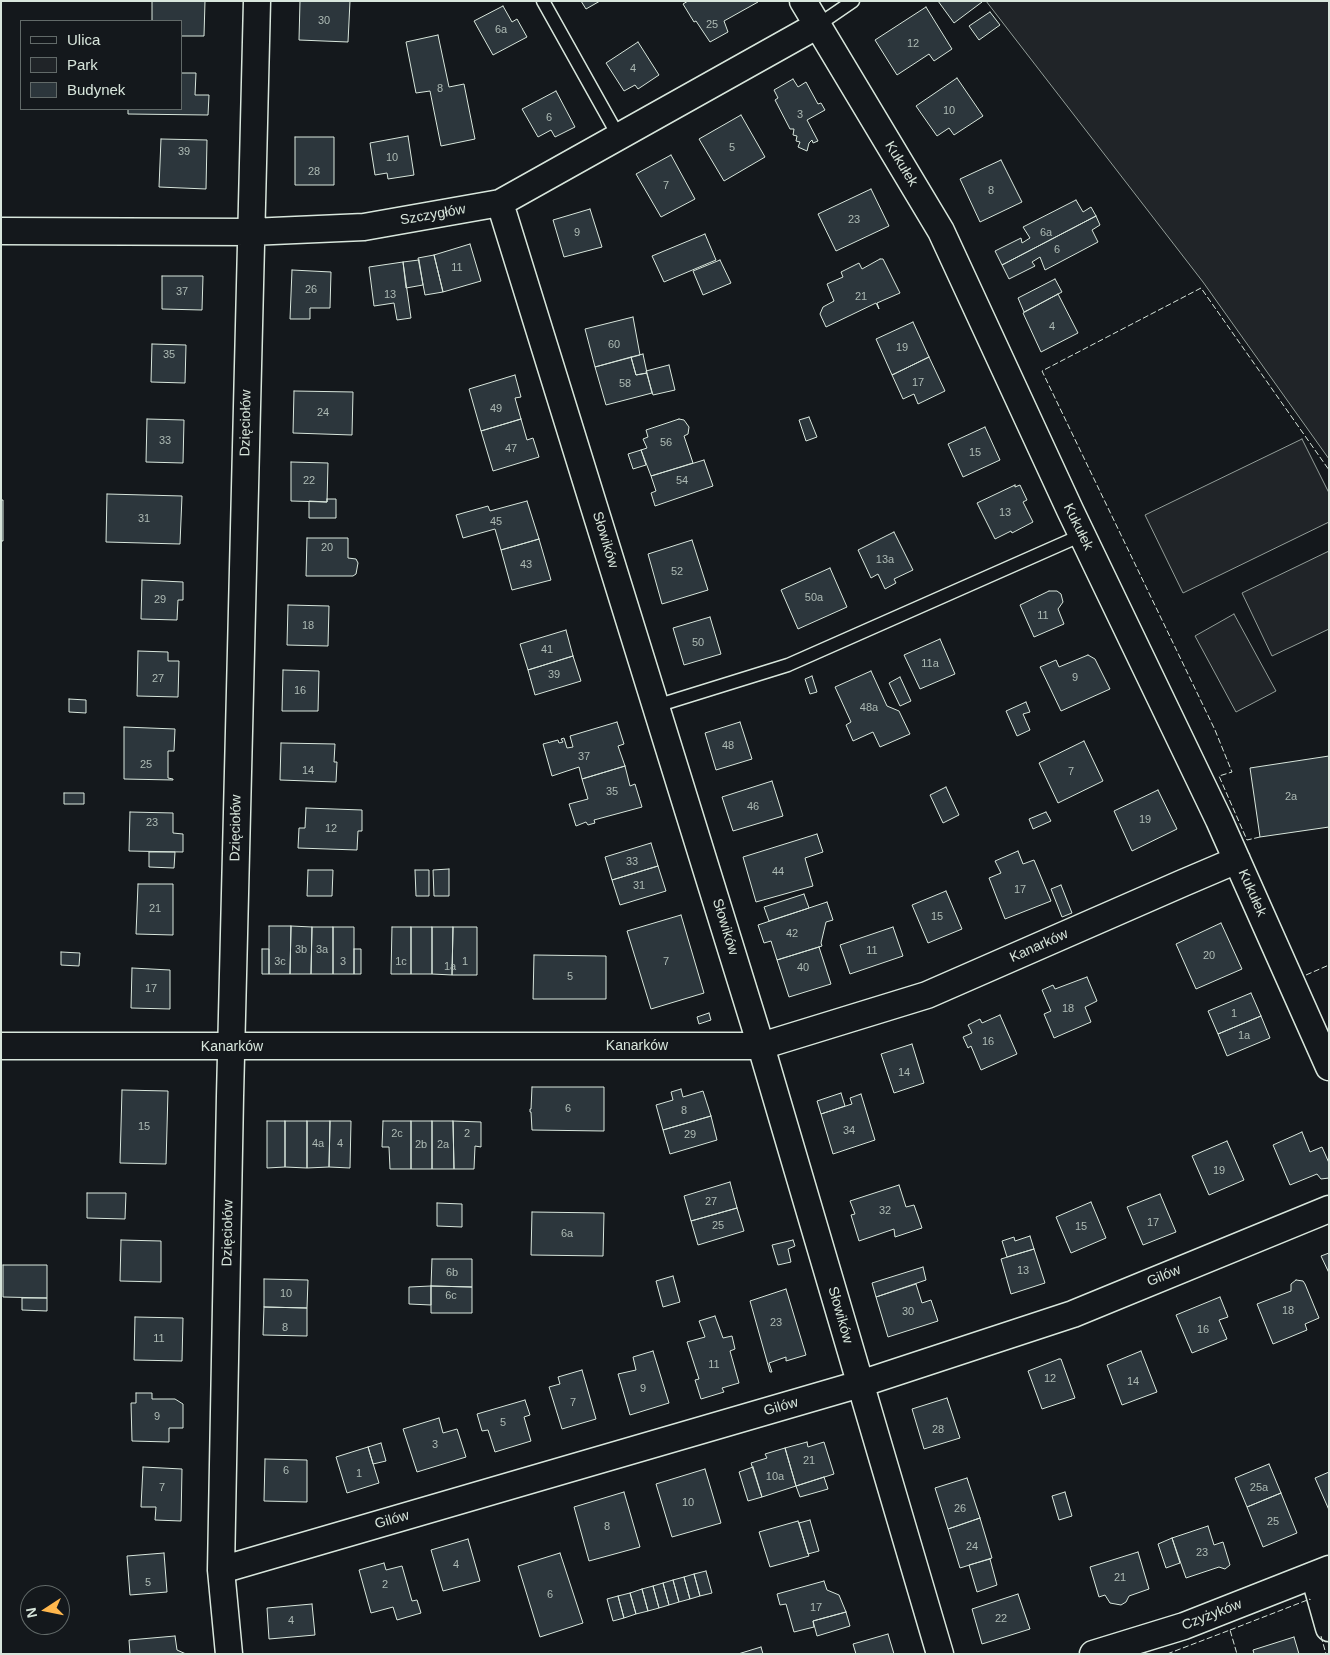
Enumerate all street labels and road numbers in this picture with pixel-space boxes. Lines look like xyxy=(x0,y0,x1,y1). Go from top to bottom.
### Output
street label: Kukułek xyxy=(881,138,921,190)
street label: Szczygłów xyxy=(399,201,467,229)
street label: Dzięciołów xyxy=(237,389,255,457)
street label: Kukułek xyxy=(1060,501,1096,553)
street label: Słowików xyxy=(588,510,622,570)
street label: Dzięciołów xyxy=(227,794,245,862)
street label: Kukułek xyxy=(1234,867,1270,919)
street label: Słowików xyxy=(708,897,742,957)
street label: Kanarków xyxy=(1007,926,1071,966)
street label: Kanarków xyxy=(606,1038,668,1054)
street label: Kanarków xyxy=(201,1039,263,1055)
street label: Dzięciołów xyxy=(219,1199,237,1267)
street label: Gilów xyxy=(1145,1262,1183,1290)
street label: Słowików xyxy=(824,1285,856,1345)
street label: Gilów xyxy=(762,1394,800,1420)
street label: Gilów xyxy=(373,1507,411,1533)
street label: Czyżyków xyxy=(1180,1596,1244,1634)

